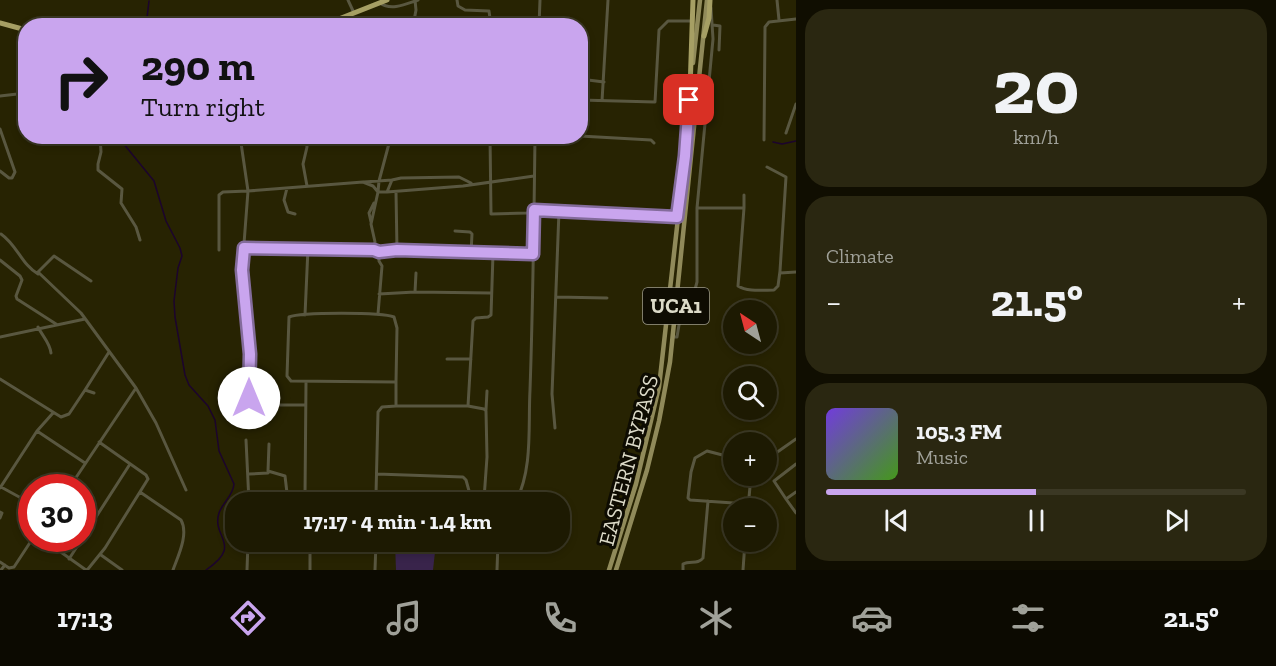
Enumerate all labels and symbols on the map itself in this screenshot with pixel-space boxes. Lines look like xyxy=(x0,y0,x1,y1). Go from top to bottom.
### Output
pin xyxy=(663,74,714,125)
road number: UCA1 xyxy=(643,288,709,324)
north arrow xyxy=(723,300,777,354)
position arrow xyxy=(217,366,281,430)
street label: EASTERN BYPASS xyxy=(593,372,664,549)
speed limit sign: 30 xyxy=(18,474,96,552)

